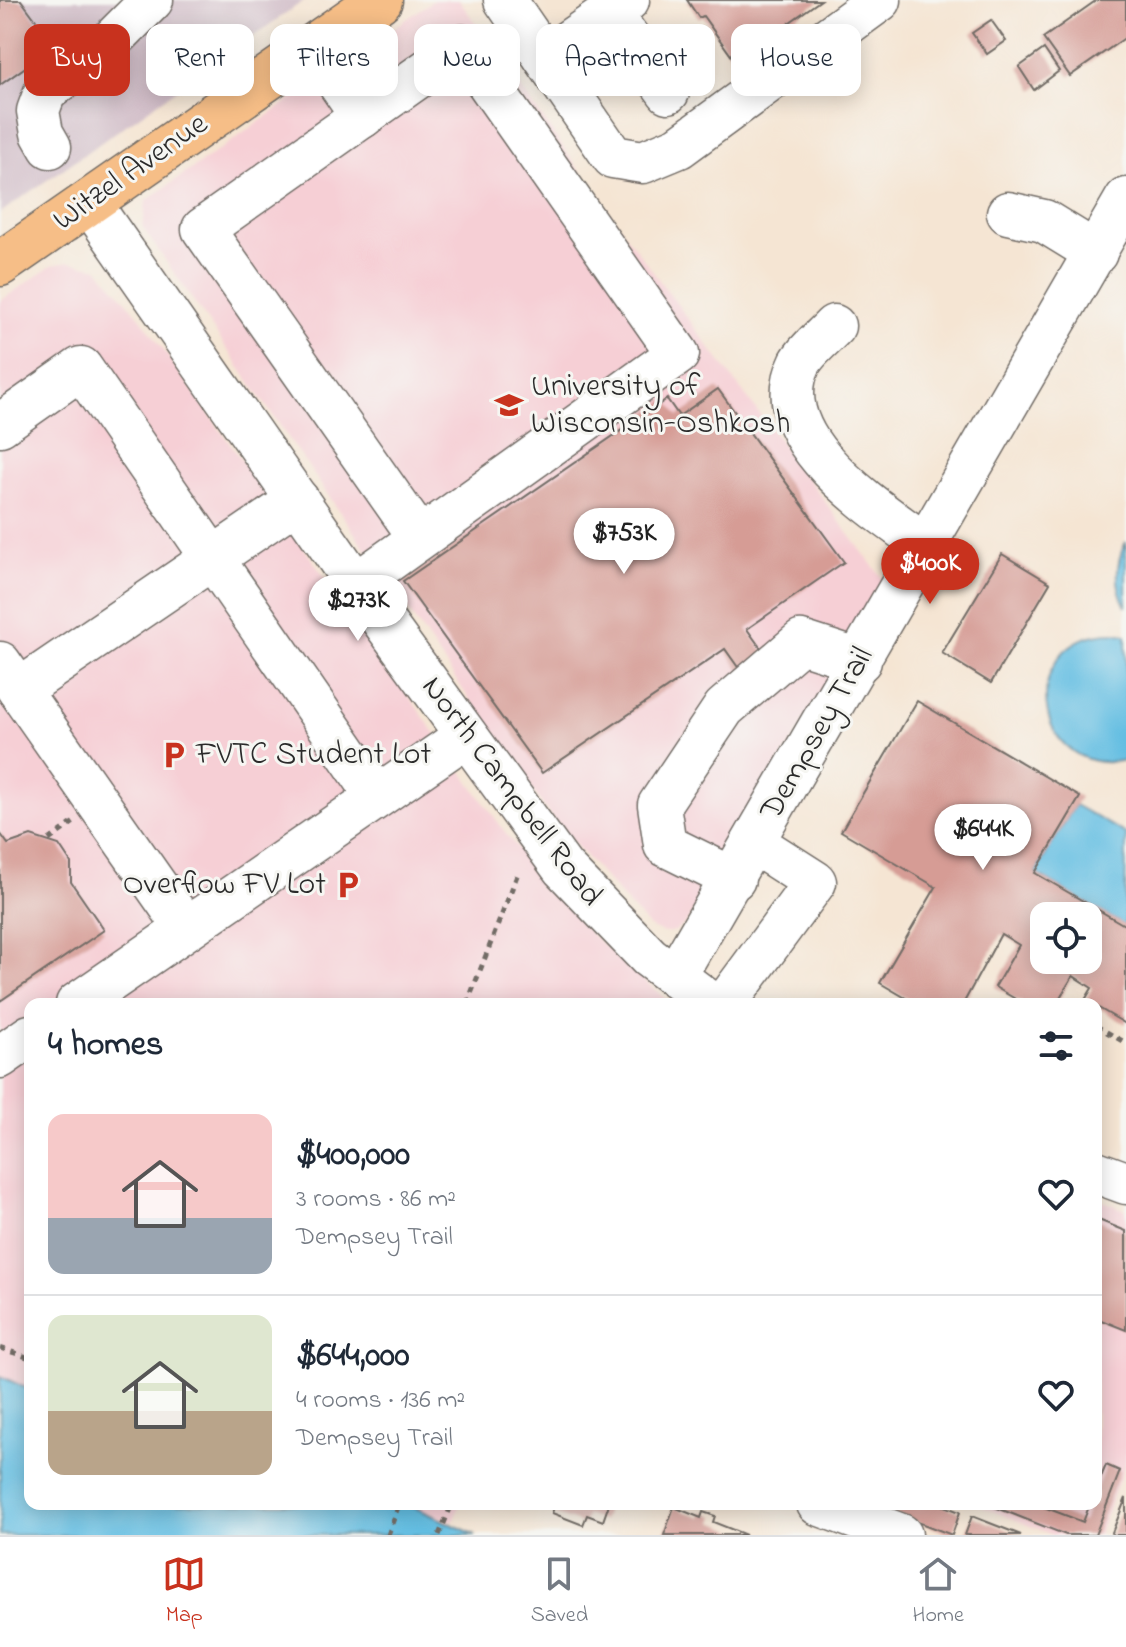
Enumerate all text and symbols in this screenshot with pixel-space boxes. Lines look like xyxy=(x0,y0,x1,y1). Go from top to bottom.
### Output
chip: Buy xyxy=(24,24,130,96)
chip: Rent xyxy=(146,24,254,96)
chip: Filters xyxy=(270,24,398,96)
chip: New xyxy=(414,24,520,96)
chip: Apartment xyxy=(536,24,715,96)
chip: House xyxy=(731,24,861,96)
street label: Witzel Avenue xyxy=(44,102,219,244)
place label: University of Wisconsin-Oshkosh xyxy=(531,364,791,448)
school or university icon: University of Wisconsin-Oshkosh xyxy=(494,390,524,420)
pin: $753K xyxy=(568,508,680,576)
text: $753K xyxy=(592,515,656,553)
pin: $400K xyxy=(874,538,986,606)
text: $400K xyxy=(899,545,961,583)
pin: $273K xyxy=(302,575,414,643)
text: $273K xyxy=(327,582,389,620)
street label: Dempsey Trail xyxy=(749,639,887,830)
street label: North Campbell Road xyxy=(409,667,613,917)
place label: FVTC Student Lot xyxy=(195,732,432,779)
parking icon: FVTC Student Lot xyxy=(159,740,189,770)
pin: $644K xyxy=(927,804,1039,872)
text: $644K xyxy=(952,811,1014,849)
place label: Overflow FV Lot xyxy=(123,862,326,909)
parking icon: Overflow FV Lot xyxy=(333,870,363,900)
map controls xyxy=(1030,902,1102,974)
button: locate xyxy=(1030,902,1102,974)
text: 4 homes xyxy=(48,1021,163,1071)
icon: filters xyxy=(1034,1024,1078,1068)
text: $400,000 xyxy=(296,1131,410,1181)
icon: home xyxy=(112,1146,208,1242)
icon: heart xyxy=(1034,1172,1078,1216)
text: 3 rooms · 86 m² xyxy=(296,1181,456,1219)
text: Dempsey Trail xyxy=(296,1219,453,1257)
text: $644,000 xyxy=(296,1332,409,1382)
icon: home xyxy=(112,1347,208,1443)
icon: heart xyxy=(1034,1373,1078,1417)
text: 4 rooms · 136 m² xyxy=(296,1382,465,1420)
text: Dempsey Trail xyxy=(296,1420,453,1458)
tab: Map xyxy=(162,1552,206,1632)
tab: Saved xyxy=(531,1552,588,1632)
tab: Home xyxy=(913,1552,964,1632)

